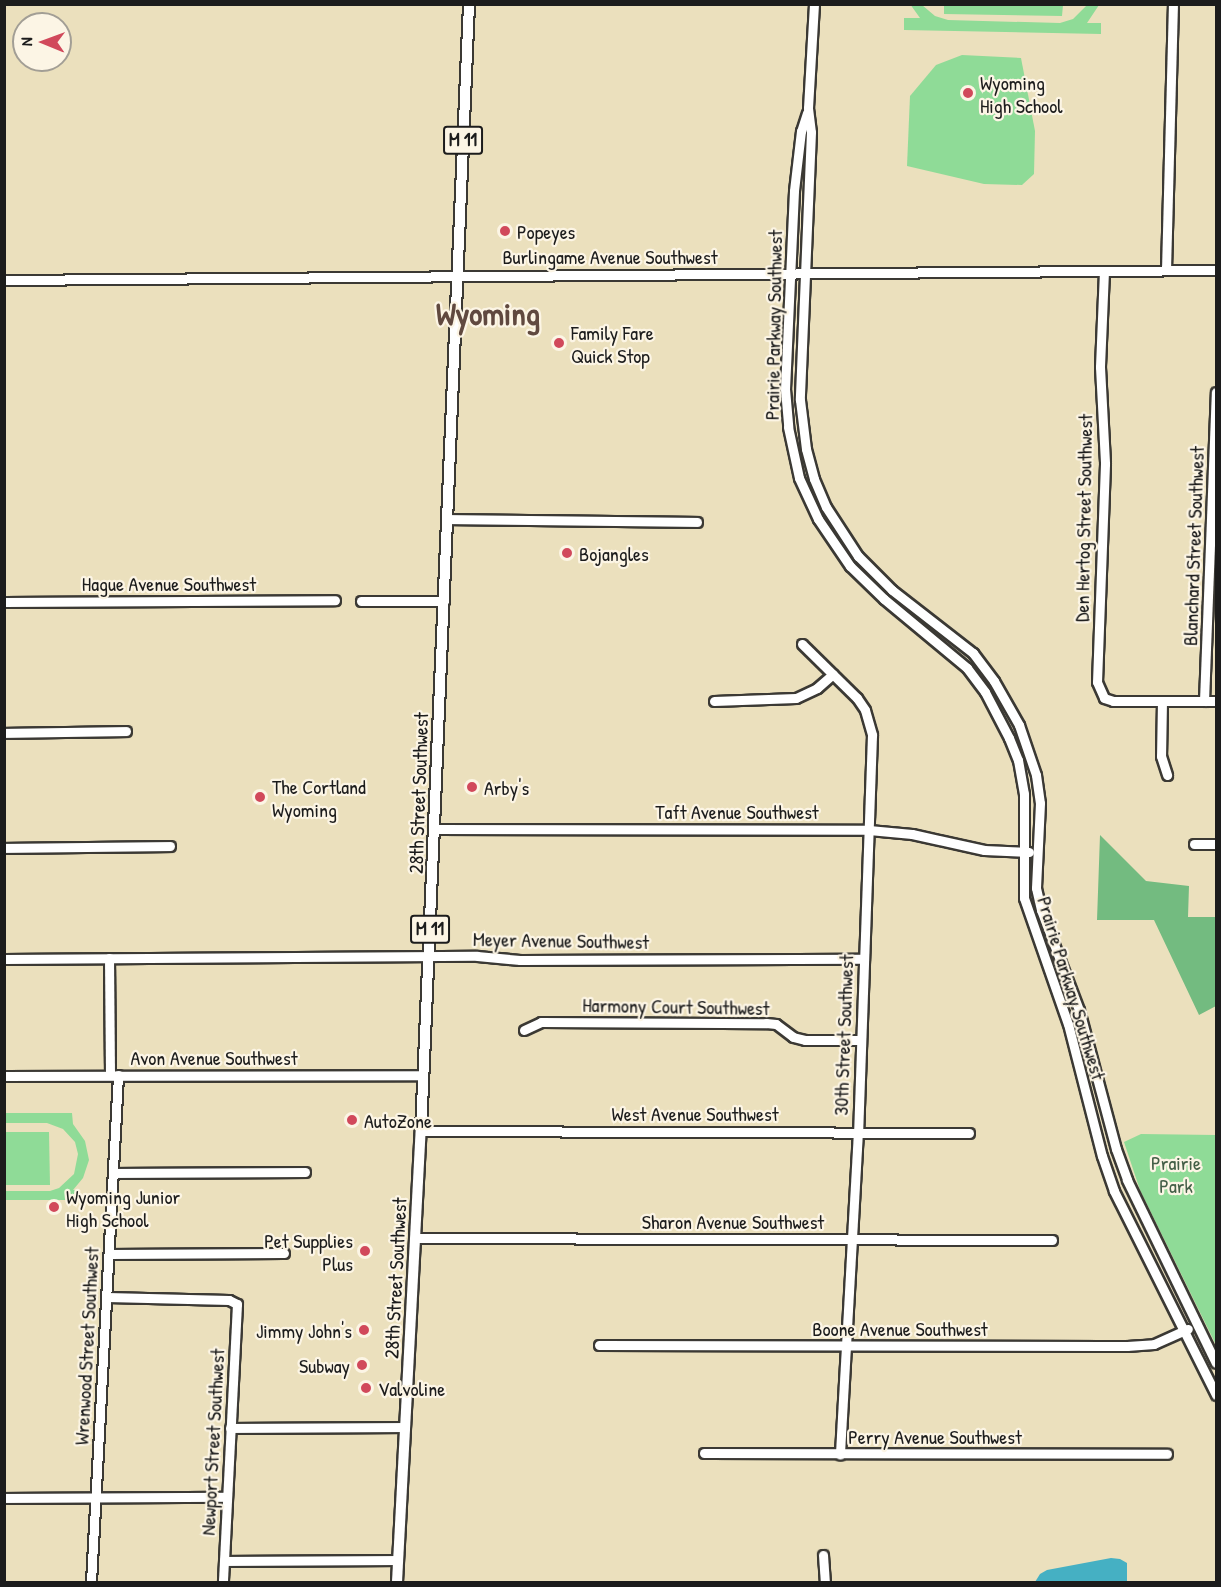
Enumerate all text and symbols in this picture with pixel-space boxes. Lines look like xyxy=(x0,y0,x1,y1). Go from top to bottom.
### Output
north arrow xyxy=(12,12,72,72)
text: N xyxy=(15,37,37,46)
place label: Wyoming High School xyxy=(980,70,1063,117)
marker: Wyoming High School xyxy=(961,86,975,100)
road number: M 11 xyxy=(442,125,484,155)
place label: Popeyes xyxy=(517,219,575,243)
marker: Popeyes xyxy=(498,224,512,238)
street label: Prairie Parkway Southwest xyxy=(759,230,787,420)
street label: Burlingame Avenue Southwest xyxy=(502,244,718,268)
district label: Wyoming xyxy=(436,295,540,333)
place label: Family Fare Quick Stop xyxy=(571,320,654,367)
marker: Family Fare Quick Stop xyxy=(552,336,566,350)
street label: Den Hertog Street Southwest xyxy=(1069,414,1097,622)
street label: Blanchard Street Southwest xyxy=(1178,446,1208,646)
place label: Bojangles xyxy=(579,541,649,565)
marker: Bojangles xyxy=(560,546,574,560)
street label: Hague Avenue Southwest xyxy=(82,571,256,595)
street label: 28th Street Southwest xyxy=(403,712,433,874)
place label: The Cortland Wyoming xyxy=(272,774,366,821)
place label: Arby's xyxy=(484,775,529,799)
marker: Arby's xyxy=(465,780,479,794)
marker: The Cortland Wyoming xyxy=(253,790,267,804)
street label: Taft Avenue Southwest xyxy=(655,799,819,823)
street label: Prairie Parkway Southwest xyxy=(1033,893,1111,1083)
road number: M 11 xyxy=(409,914,451,944)
street label: Meyer Avenue Southwest xyxy=(473,926,649,954)
street label: 30th Street Southwest xyxy=(828,954,858,1116)
street label: Harmony Court Southwest xyxy=(582,992,770,1020)
street label: Avon Avenue Southwest xyxy=(130,1045,298,1069)
street label: West Avenue Southwest xyxy=(611,1101,779,1125)
place label: AutoZone xyxy=(364,1108,432,1132)
marker: AutoZone xyxy=(345,1113,359,1127)
park label: Prairie Park xyxy=(1151,1151,1201,1198)
place label: Wyoming Junior High School xyxy=(66,1184,180,1231)
street label: 28th Street Southwest xyxy=(379,1197,411,1359)
marker: Wyoming Junior High School xyxy=(47,1200,61,1214)
street label: Sharon Avenue Southwest xyxy=(642,1209,824,1233)
place label: Pet Supplies Plus xyxy=(264,1228,353,1275)
marker: Pet Supplies Plus xyxy=(358,1244,372,1258)
street label: Wrenwood Street Southwest xyxy=(69,1246,103,1446)
street label: Boone Avenue Southwest xyxy=(812,1316,988,1340)
place label: Jimmy John's xyxy=(256,1318,352,1342)
marker: Jimmy John's xyxy=(357,1323,371,1337)
street label: Newport Street Southwest xyxy=(195,1348,229,1536)
place label: Subway xyxy=(299,1353,350,1377)
marker: Subway xyxy=(355,1358,369,1372)
place label: Valvoline xyxy=(378,1376,445,1400)
marker: Valvoline xyxy=(359,1381,373,1395)
street label: Perry Avenue Southwest xyxy=(848,1424,1022,1448)

